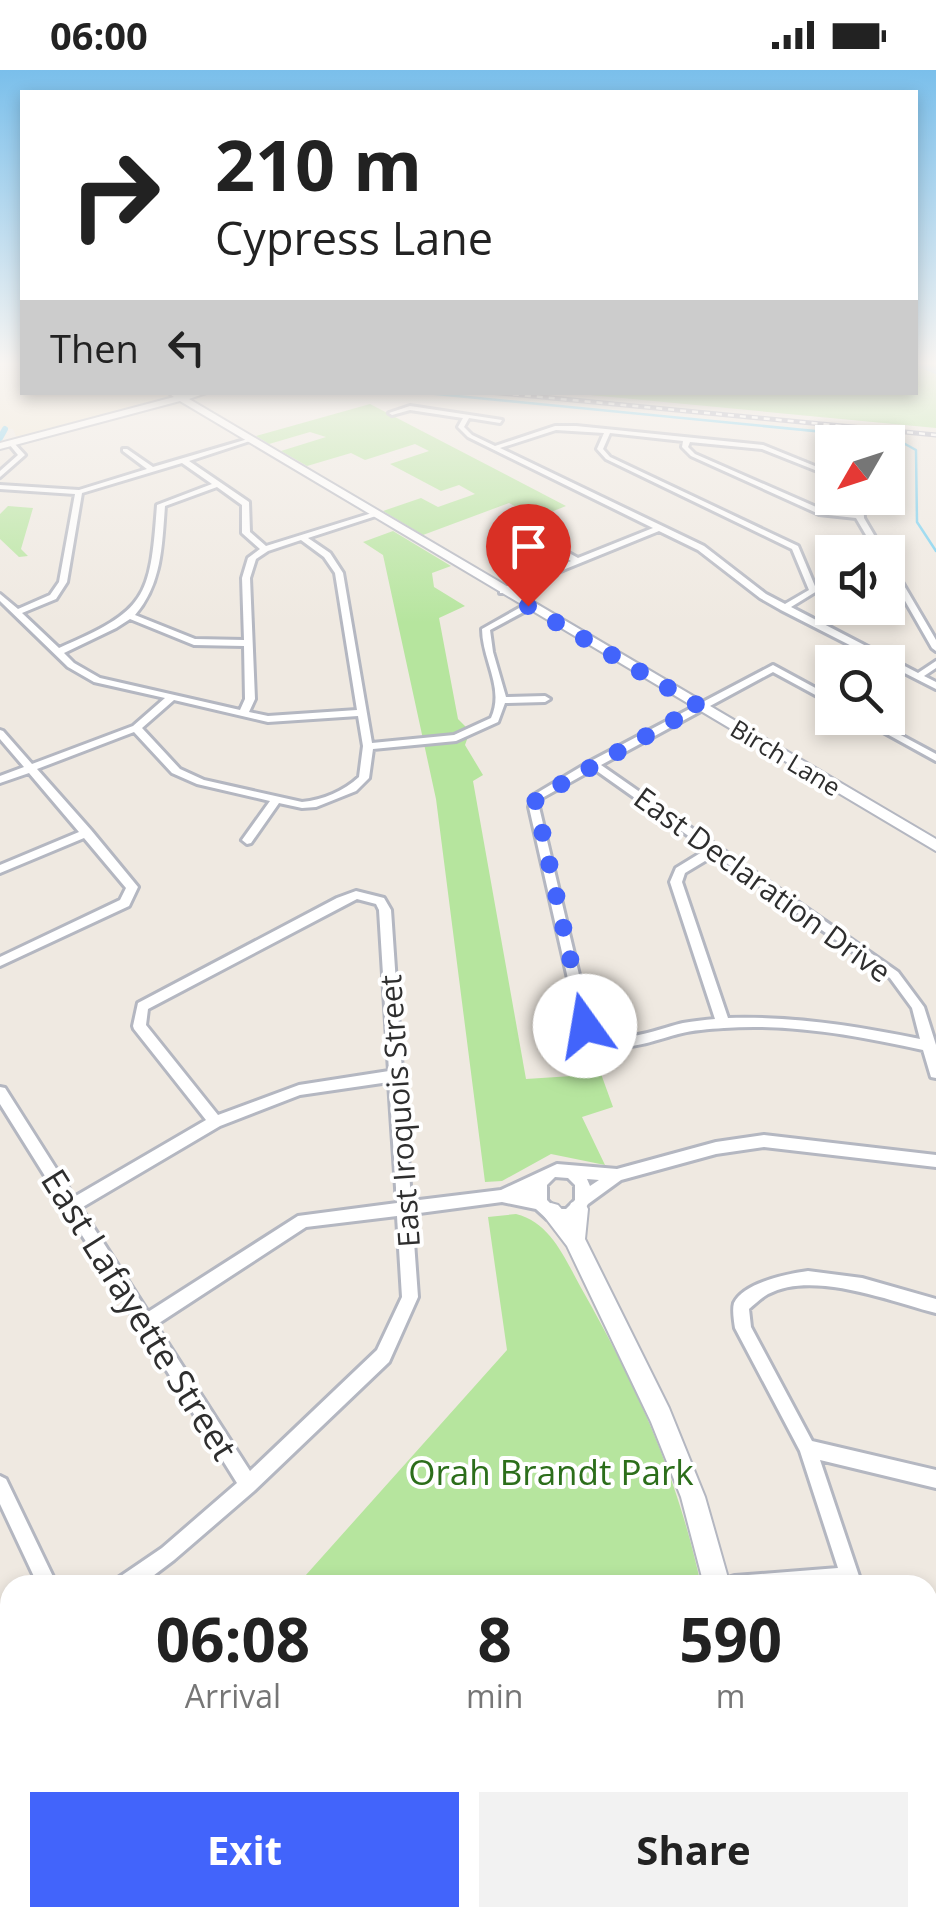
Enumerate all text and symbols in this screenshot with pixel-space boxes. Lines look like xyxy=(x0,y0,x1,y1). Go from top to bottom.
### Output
text: 06:00 xyxy=(50,9,148,61)
text: 210 m xyxy=(215,116,422,212)
icon: right xyxy=(50,130,180,260)
text: Cypress Lane xyxy=(215,207,493,268)
icon: left xyxy=(159,320,214,375)
text: Then xyxy=(50,322,139,374)
north arrow xyxy=(815,425,905,515)
map controls xyxy=(815,425,905,735)
pin xyxy=(486,504,571,607)
icon: arrive xyxy=(501,519,556,574)
button: sound xyxy=(815,535,905,625)
button: search xyxy=(815,645,905,735)
street label: Birch Lane xyxy=(725,711,847,803)
street label: East Declaration Drive xyxy=(626,777,900,991)
street label: East Iroquois Street xyxy=(369,973,429,1249)
position arrow xyxy=(533,974,637,1078)
street label: East Lafayette Street xyxy=(31,1160,249,1468)
park label: Orah Brandt Park xyxy=(408,1448,694,1495)
text: 06:08 xyxy=(156,1598,310,1680)
text: 8 xyxy=(478,1598,512,1680)
text: 590 xyxy=(679,1598,782,1680)
text: Arrival xyxy=(185,1674,281,1717)
text: min xyxy=(466,1674,523,1717)
text: m xyxy=(716,1674,745,1717)
button: Exit xyxy=(30,1792,459,1907)
button: Share xyxy=(479,1792,908,1907)

